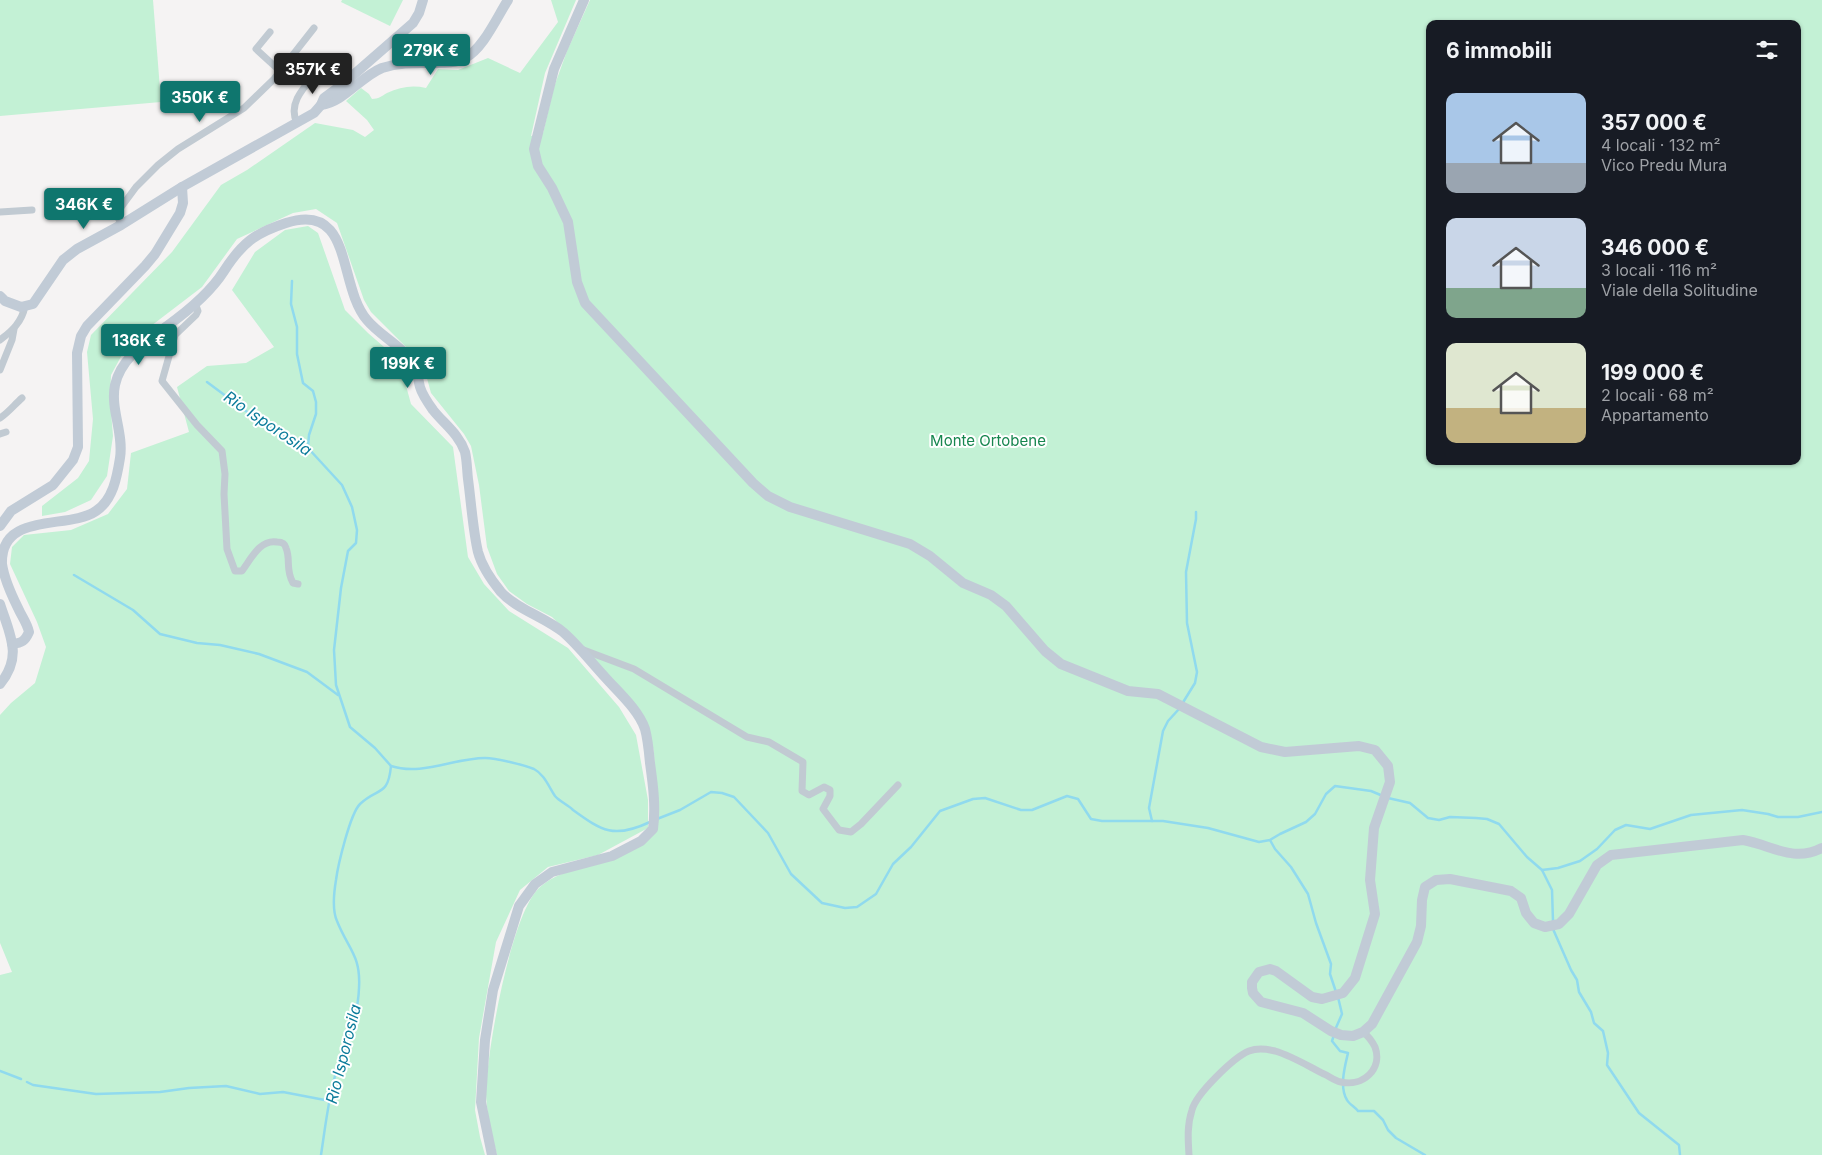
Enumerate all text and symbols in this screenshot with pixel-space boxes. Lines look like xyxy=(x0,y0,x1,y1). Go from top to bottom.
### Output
pin: 279K € xyxy=(390,34,472,76)
icon: filters xyxy=(1753,36,1781,64)
text: 6 immobili xyxy=(1446,38,1552,63)
text: 279K € xyxy=(403,40,459,60)
pin: 357K € xyxy=(272,52,354,95)
text: 357K € xyxy=(285,59,341,79)
pin: 350K € xyxy=(159,80,241,123)
text: 350K € xyxy=(171,87,229,107)
text: 357 000 € xyxy=(1601,110,1707,135)
icon: home xyxy=(1486,113,1546,173)
text: 4 locali · 132 m² xyxy=(1601,135,1721,155)
text: Vico Predu Mura xyxy=(1601,155,1727,175)
pin: 346K € xyxy=(43,188,125,230)
text: 346K € xyxy=(55,194,113,214)
text: 346 000 € xyxy=(1601,235,1709,260)
icon: home xyxy=(1486,238,1546,298)
text: 3 locali · 116 m² xyxy=(1601,260,1717,280)
text: Viale della Solitudine xyxy=(1601,280,1758,300)
pin: 136K € xyxy=(98,324,180,366)
text: 136K € xyxy=(112,330,166,350)
pin: 199K € xyxy=(367,346,449,389)
text: 199K € xyxy=(381,353,435,373)
text: 199 000 € xyxy=(1601,360,1704,385)
icon: home xyxy=(1486,363,1546,423)
text: 2 locali · 68 m² xyxy=(1601,385,1714,405)
water label: Rio Isporosila xyxy=(220,386,316,460)
text: Appartamento xyxy=(1601,405,1709,425)
park label: Monte Ortobene xyxy=(930,431,1046,450)
water label: Rio Isporosila xyxy=(321,1002,365,1106)

